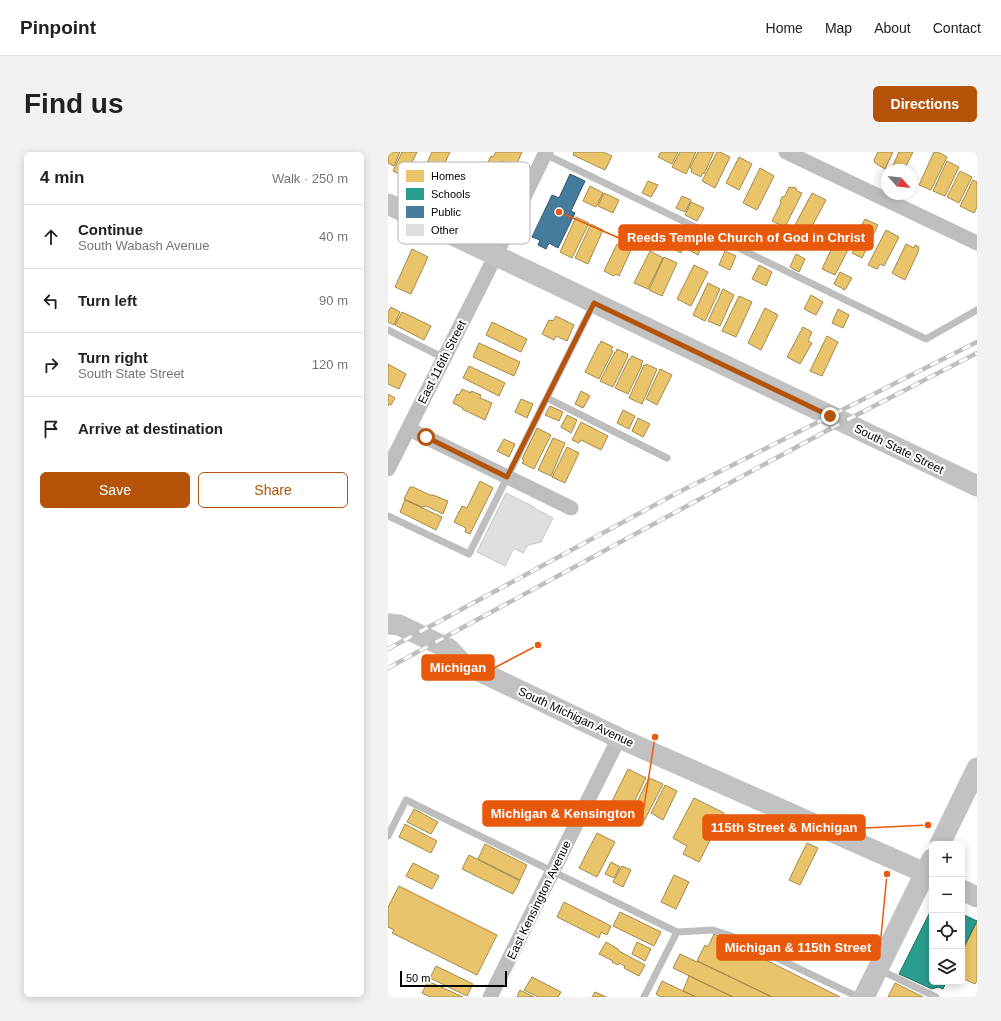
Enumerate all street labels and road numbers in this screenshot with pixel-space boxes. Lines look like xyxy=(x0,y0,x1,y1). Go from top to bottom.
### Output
street label: East 116th Street xyxy=(415,317,469,406)
street label: South State Street xyxy=(852,421,947,477)
street label: South Michigan Avenue xyxy=(516,684,636,750)
street label: East Kensington Avenue xyxy=(504,838,574,962)

